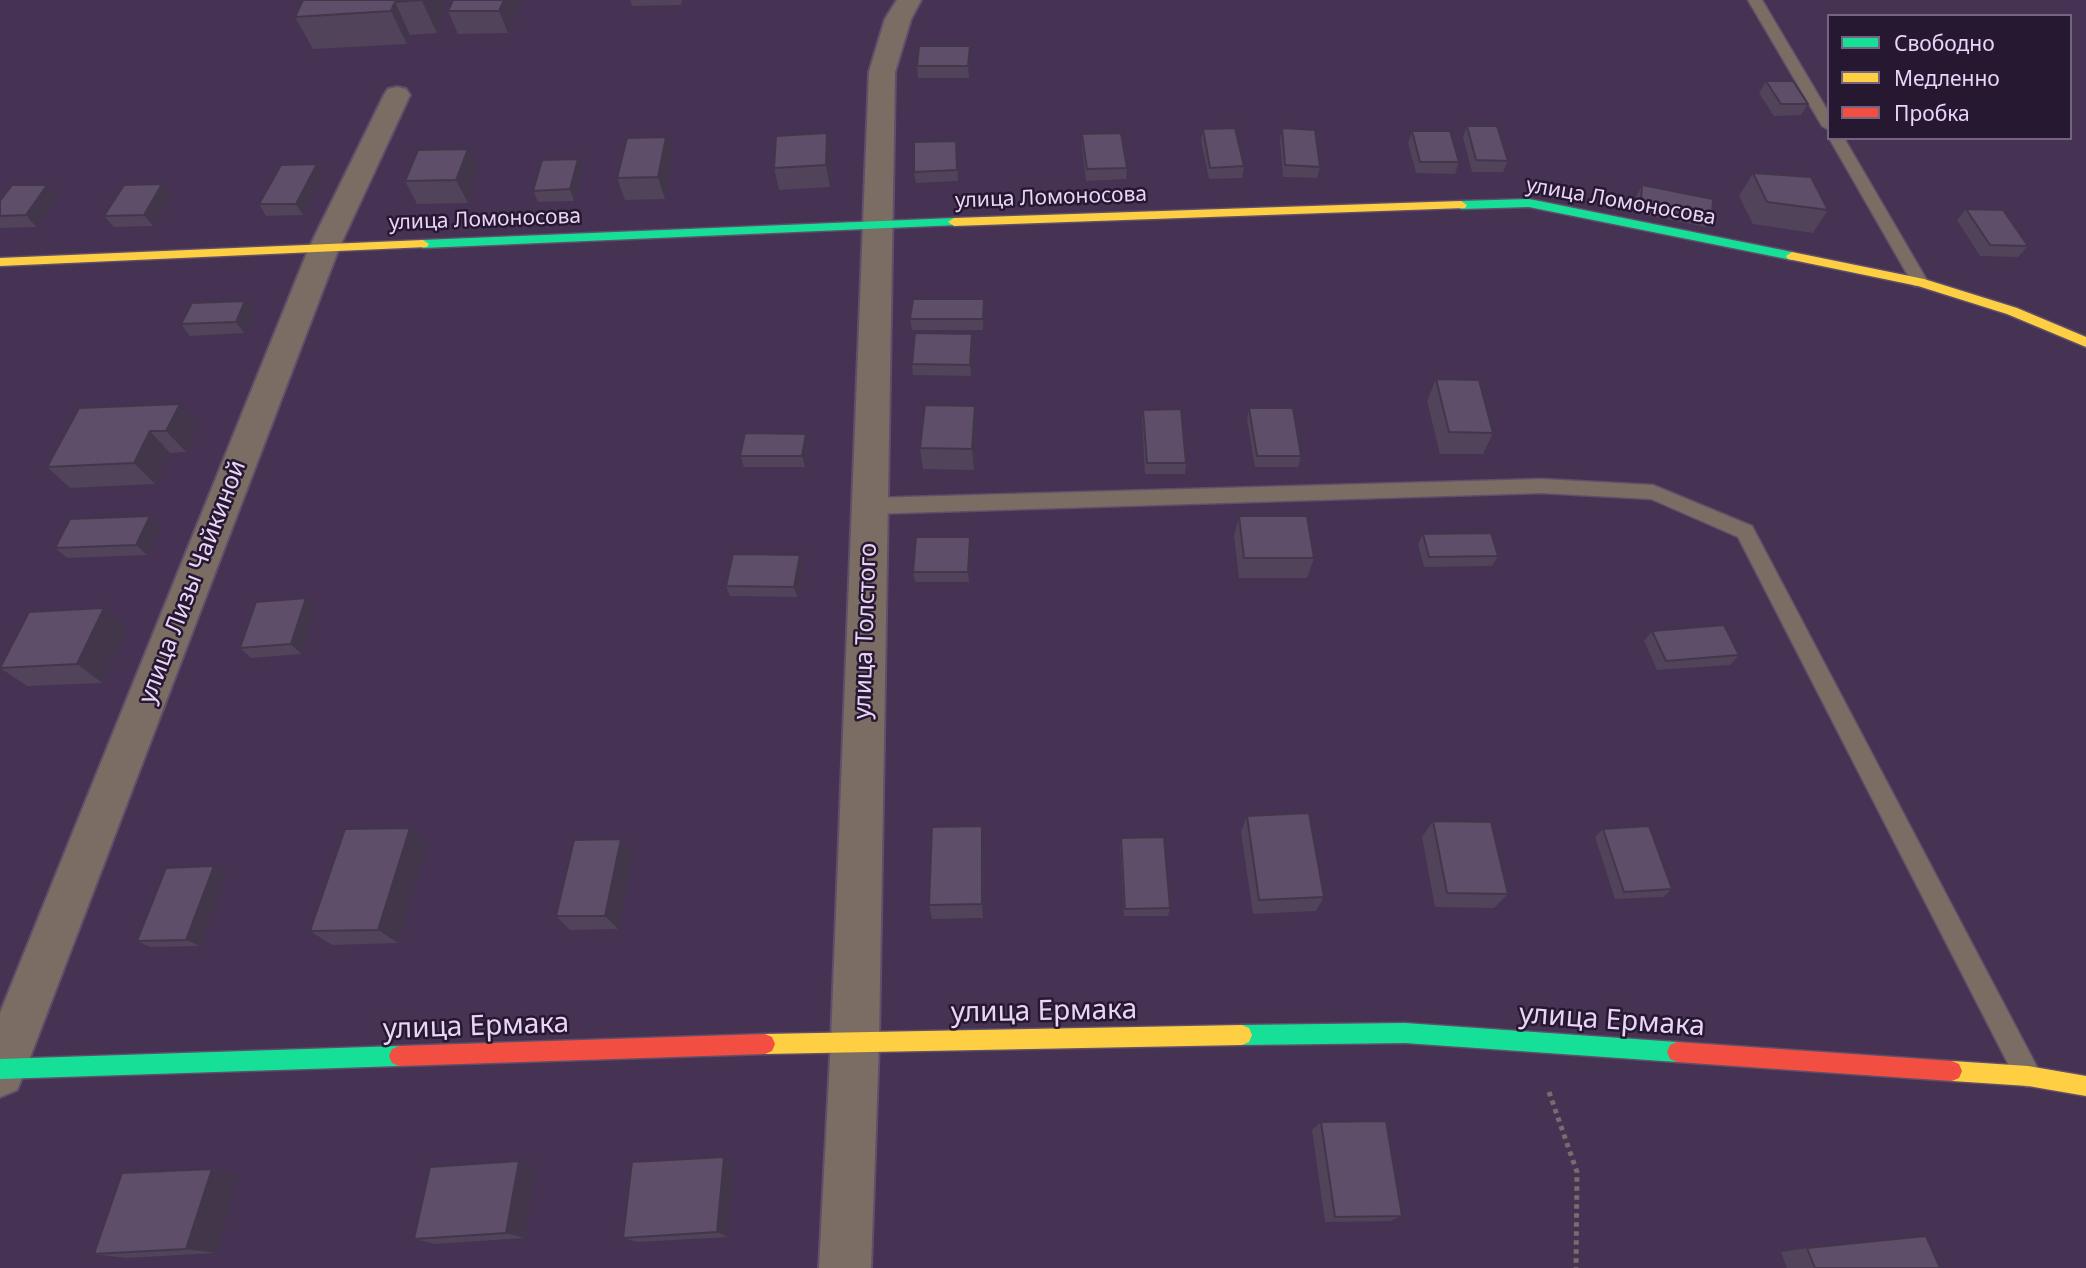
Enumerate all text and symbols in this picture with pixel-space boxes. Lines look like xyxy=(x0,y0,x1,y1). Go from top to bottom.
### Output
legend xyxy=(1827,14,2072,140)
text: Свободно xyxy=(1894,29,1995,57)
text: Медленно xyxy=(1894,64,2000,92)
text: Пробка xyxy=(1894,99,1970,127)
street label: улица Ломоносова xyxy=(1524,173,1718,231)
street label: улица Ломоносова xyxy=(955,182,1147,214)
street label: улица Ломоносова xyxy=(389,204,581,236)
street label: улица Лизы Чайкиной xyxy=(133,456,253,708)
street label: улица Толстого xyxy=(849,542,883,720)
street label: улица Ермака xyxy=(951,994,1137,1030)
street label: улица Ермака xyxy=(1518,998,1706,1044)
street label: улица Ермака xyxy=(382,1007,570,1047)

